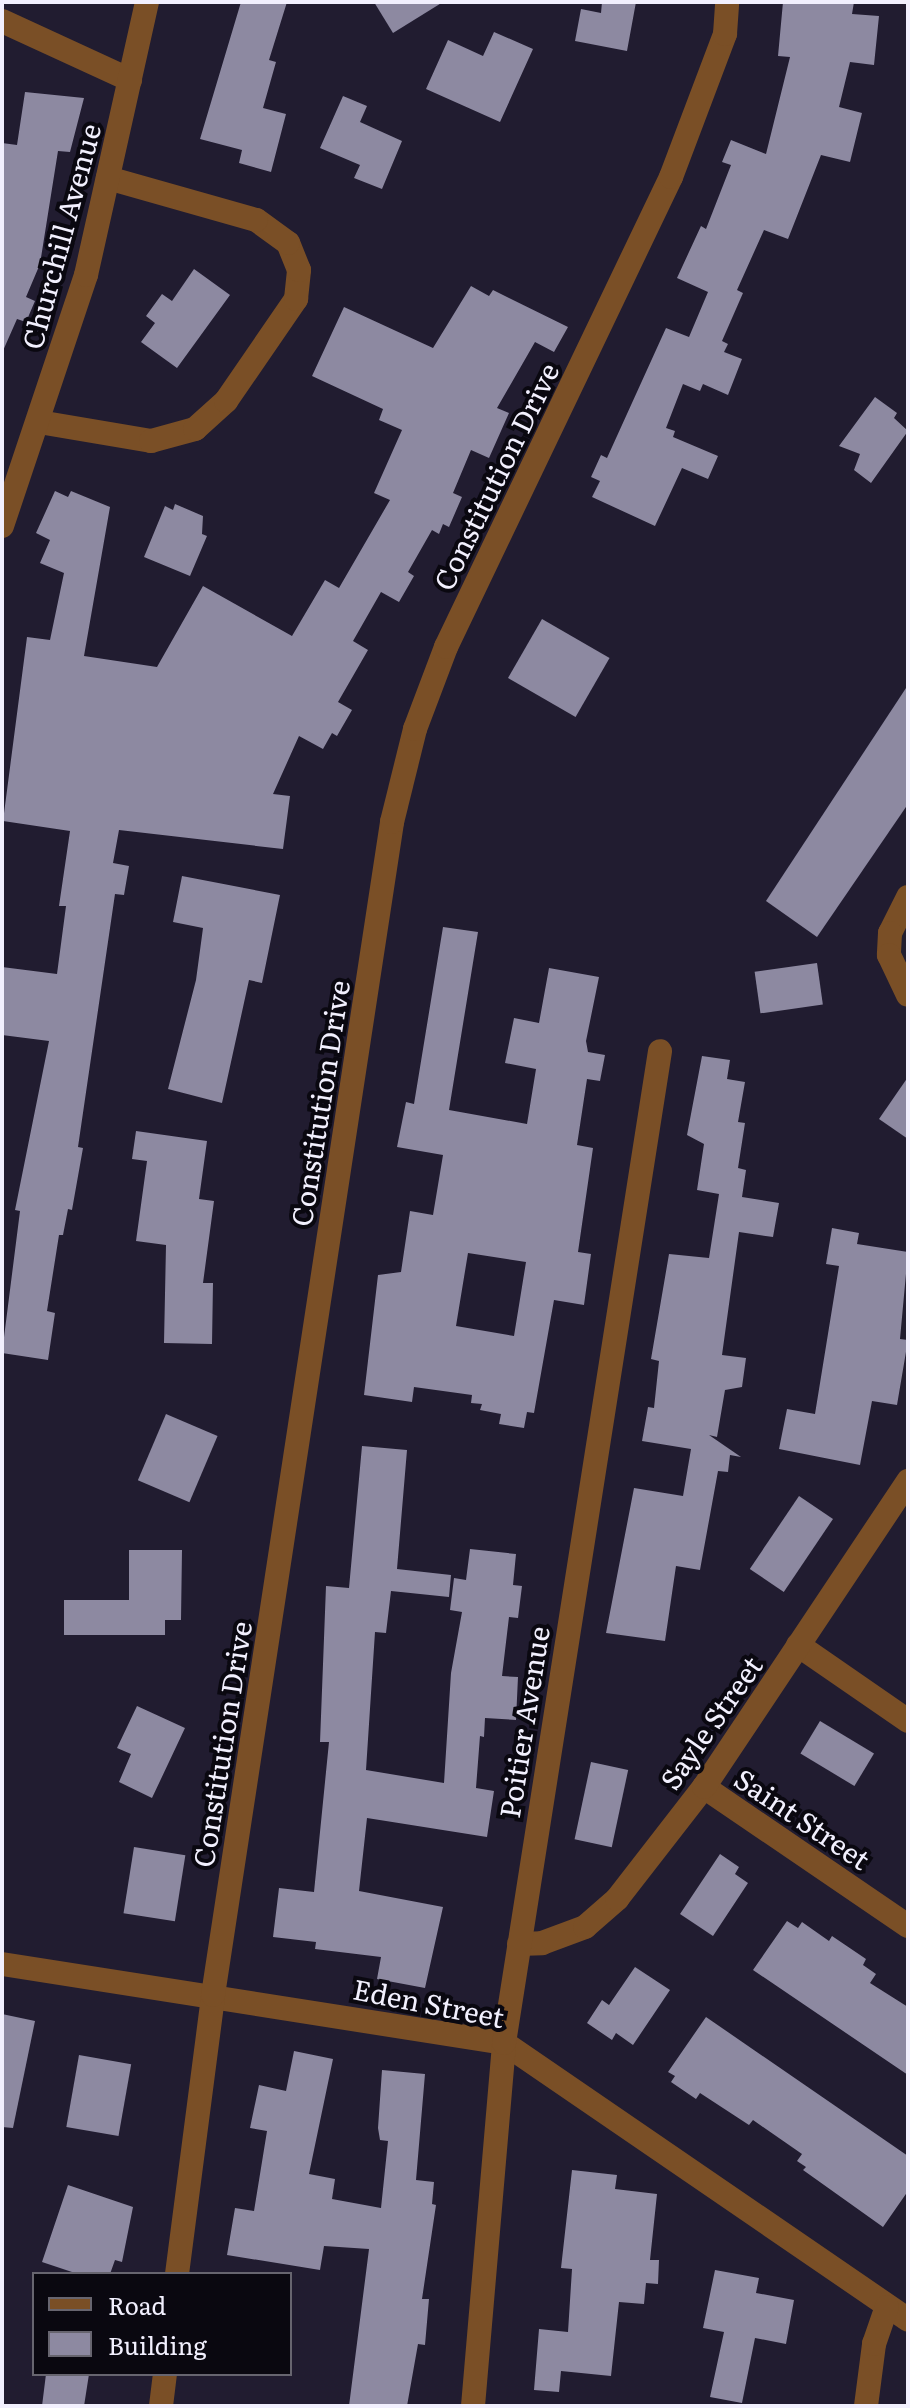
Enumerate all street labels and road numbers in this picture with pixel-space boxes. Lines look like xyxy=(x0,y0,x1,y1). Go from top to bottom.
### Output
street label: Churchill Avenue xyxy=(14,120,106,352)
street label: Constitution Drive xyxy=(425,357,565,595)
street label: Constitution Drive xyxy=(283,978,355,1228)
street label: Constitution Drive xyxy=(185,1619,257,1869)
street label: Poitier Avenue xyxy=(491,1624,555,1820)
street label: Sayle Street xyxy=(652,1649,768,1795)
street label: Saint Street xyxy=(729,1761,877,1875)
street label: Eden Street xyxy=(351,1971,507,2033)

